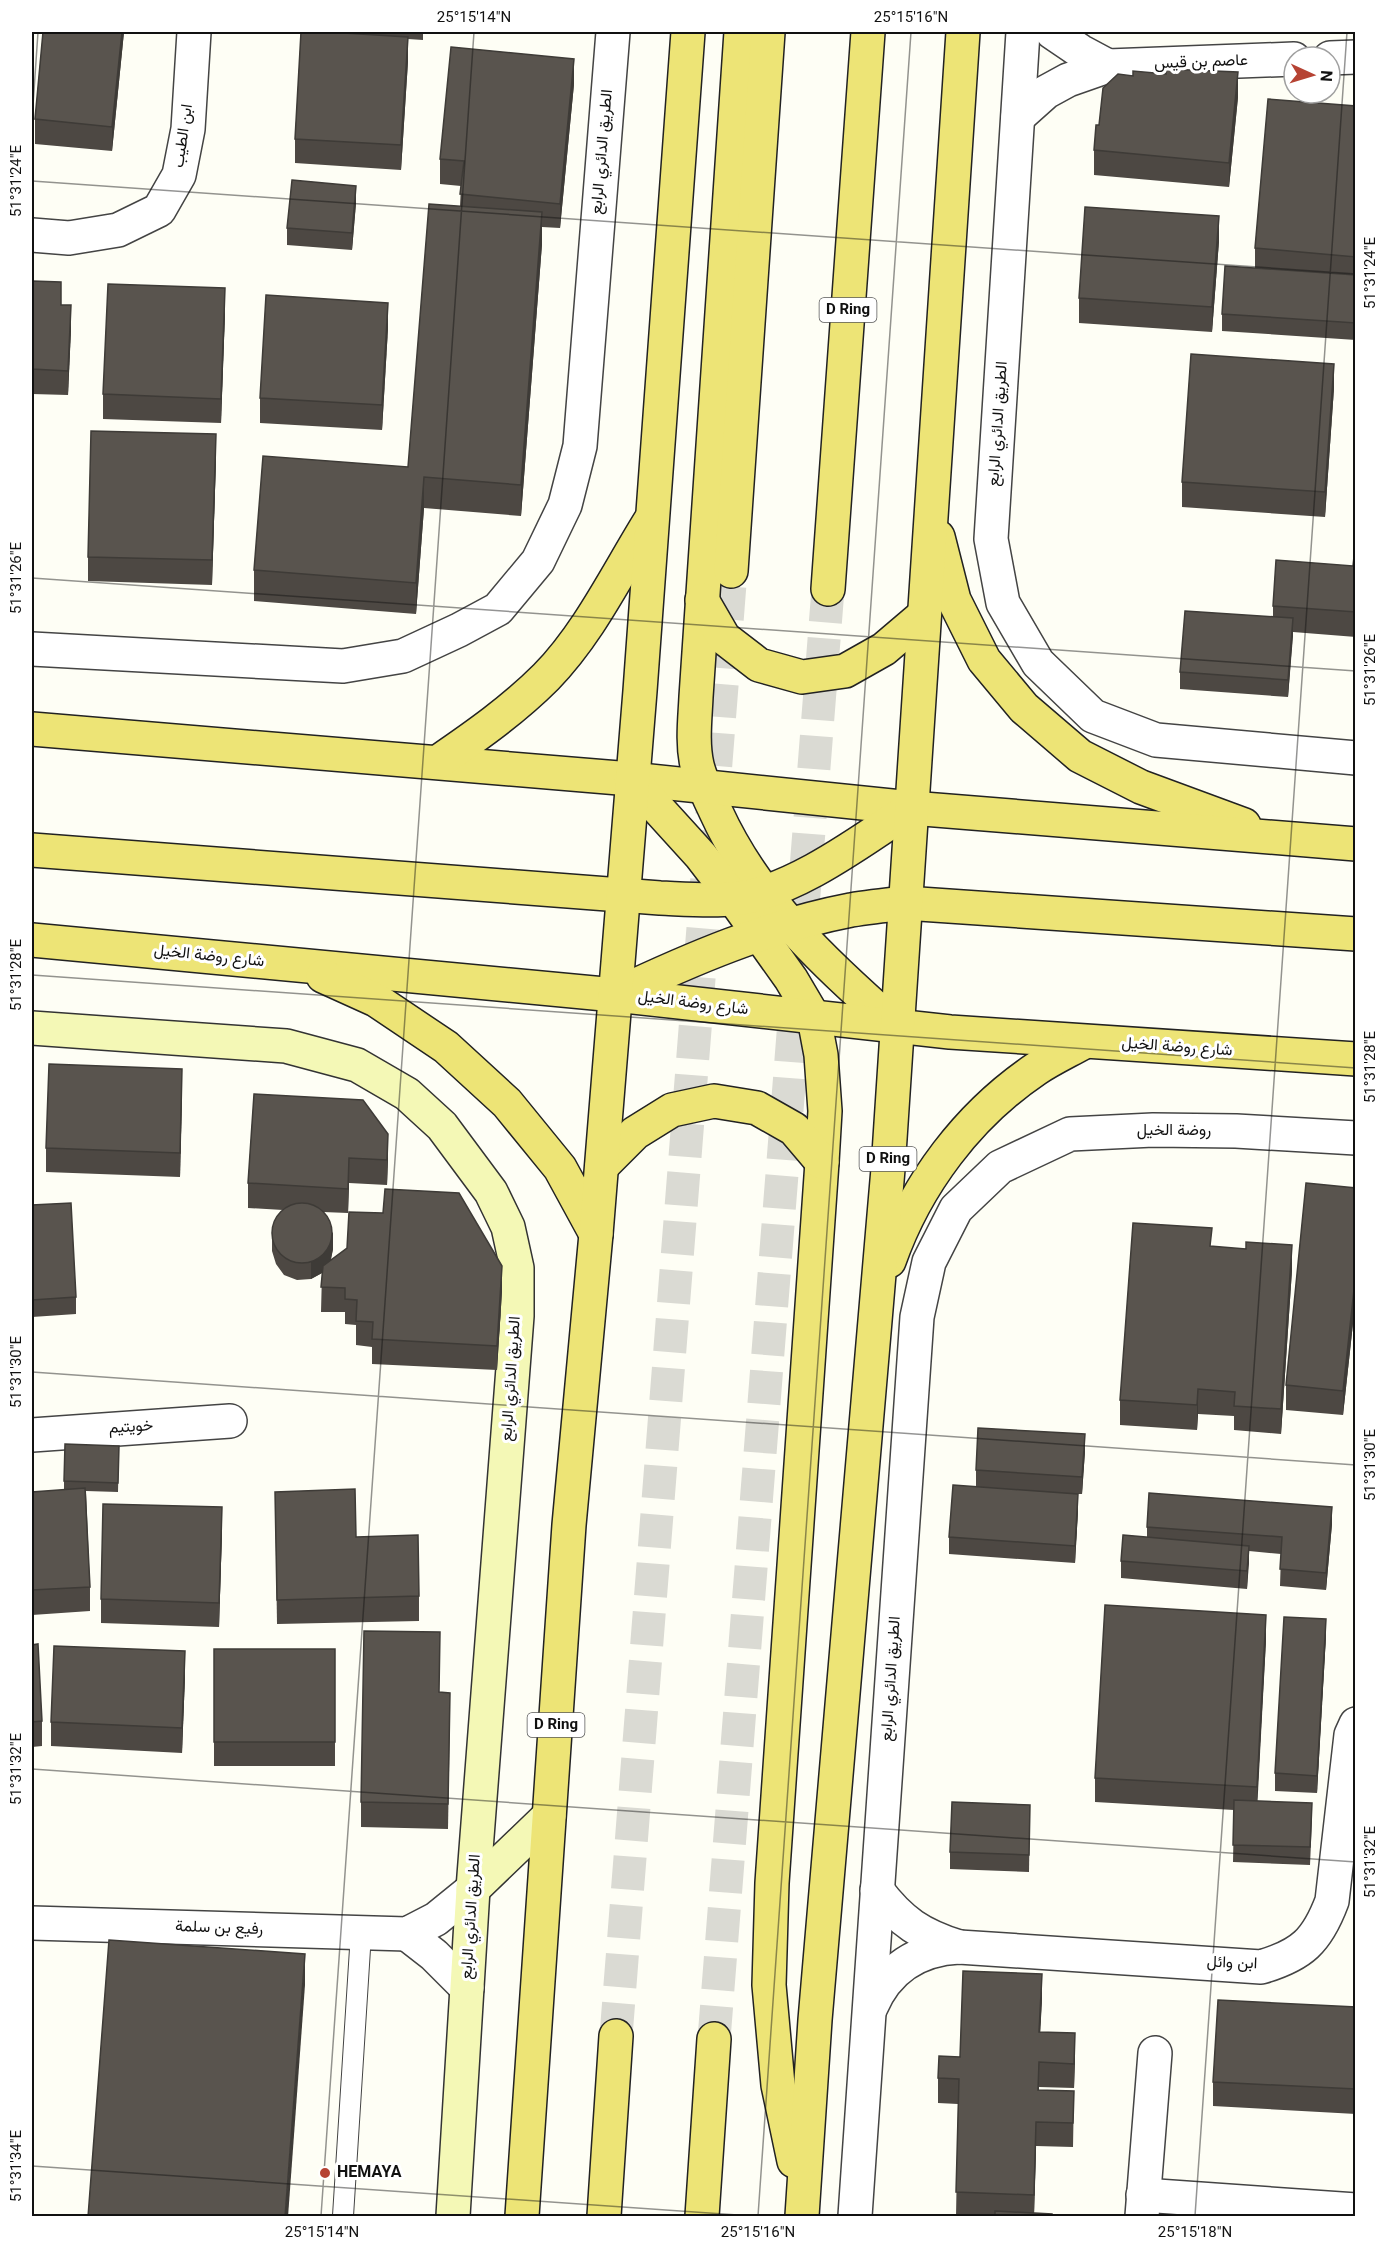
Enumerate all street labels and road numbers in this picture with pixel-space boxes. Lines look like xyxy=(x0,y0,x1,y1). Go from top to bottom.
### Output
street label: عاصم بن قيس xyxy=(1154,49,1248,77)
street label: الطريق الدائري الرابع xyxy=(585,88,621,216)
street label: ابن الطيب xyxy=(167,103,201,169)
road number: D Ring xyxy=(820,298,876,322)
street label: الطريق الدائري الرابع xyxy=(982,360,1016,488)
street label: شارع روضة الخيل xyxy=(152,939,266,975)
street label: شارع روضة الخيل xyxy=(636,985,750,1023)
street label: شارع روضة الخيل xyxy=(1121,1032,1233,1064)
street label: روضة الخيل xyxy=(1137,1119,1211,1144)
road number: D Ring xyxy=(860,1147,916,1171)
street label: الطريق الدائري الرابع xyxy=(495,1315,529,1443)
street label: خويتيم xyxy=(108,1414,154,1442)
street label: الطريق الدائري الرابع xyxy=(875,1615,909,1743)
road number: D Ring xyxy=(528,1713,584,1737)
street label: الطريق الدائري الرابع xyxy=(455,1853,489,1981)
street label: رفيع بن سلمة xyxy=(175,1915,263,1943)
street label: ابن وائل xyxy=(1206,1951,1258,1977)

